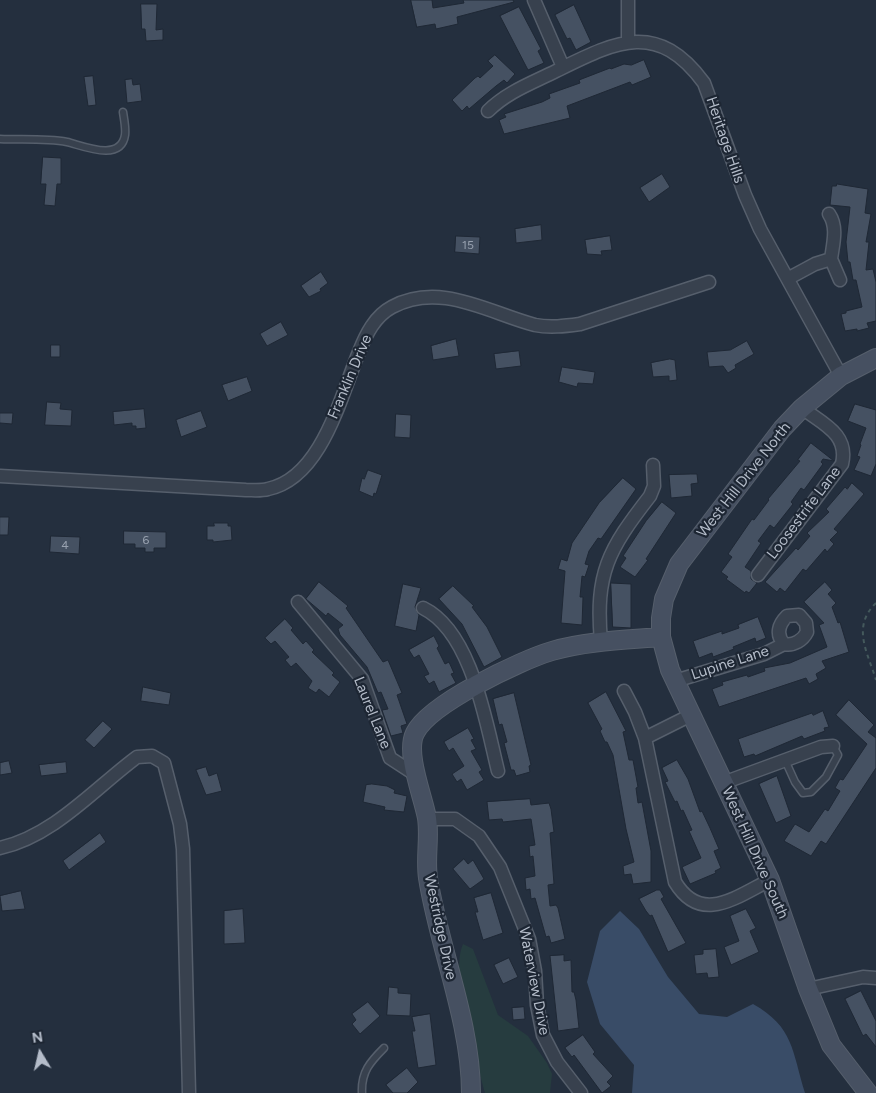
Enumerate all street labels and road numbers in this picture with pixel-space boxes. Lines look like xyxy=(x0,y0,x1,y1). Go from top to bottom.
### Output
street label: Heritage Hills xyxy=(702,94,748,186)
street label: Franklin Drive xyxy=(324,332,376,422)
street label: West Hill Drive North xyxy=(693,419,795,541)
street label: Loosestrife Lane xyxy=(763,463,845,563)
street label: Lupine Lane xyxy=(689,642,771,684)
street label: Laurel Lane xyxy=(349,674,395,752)
street label: West Hill Drive South xyxy=(718,784,792,922)
street label: Westridge Drive xyxy=(420,873,460,981)
street label: Waterview Drive xyxy=(515,925,553,1037)

